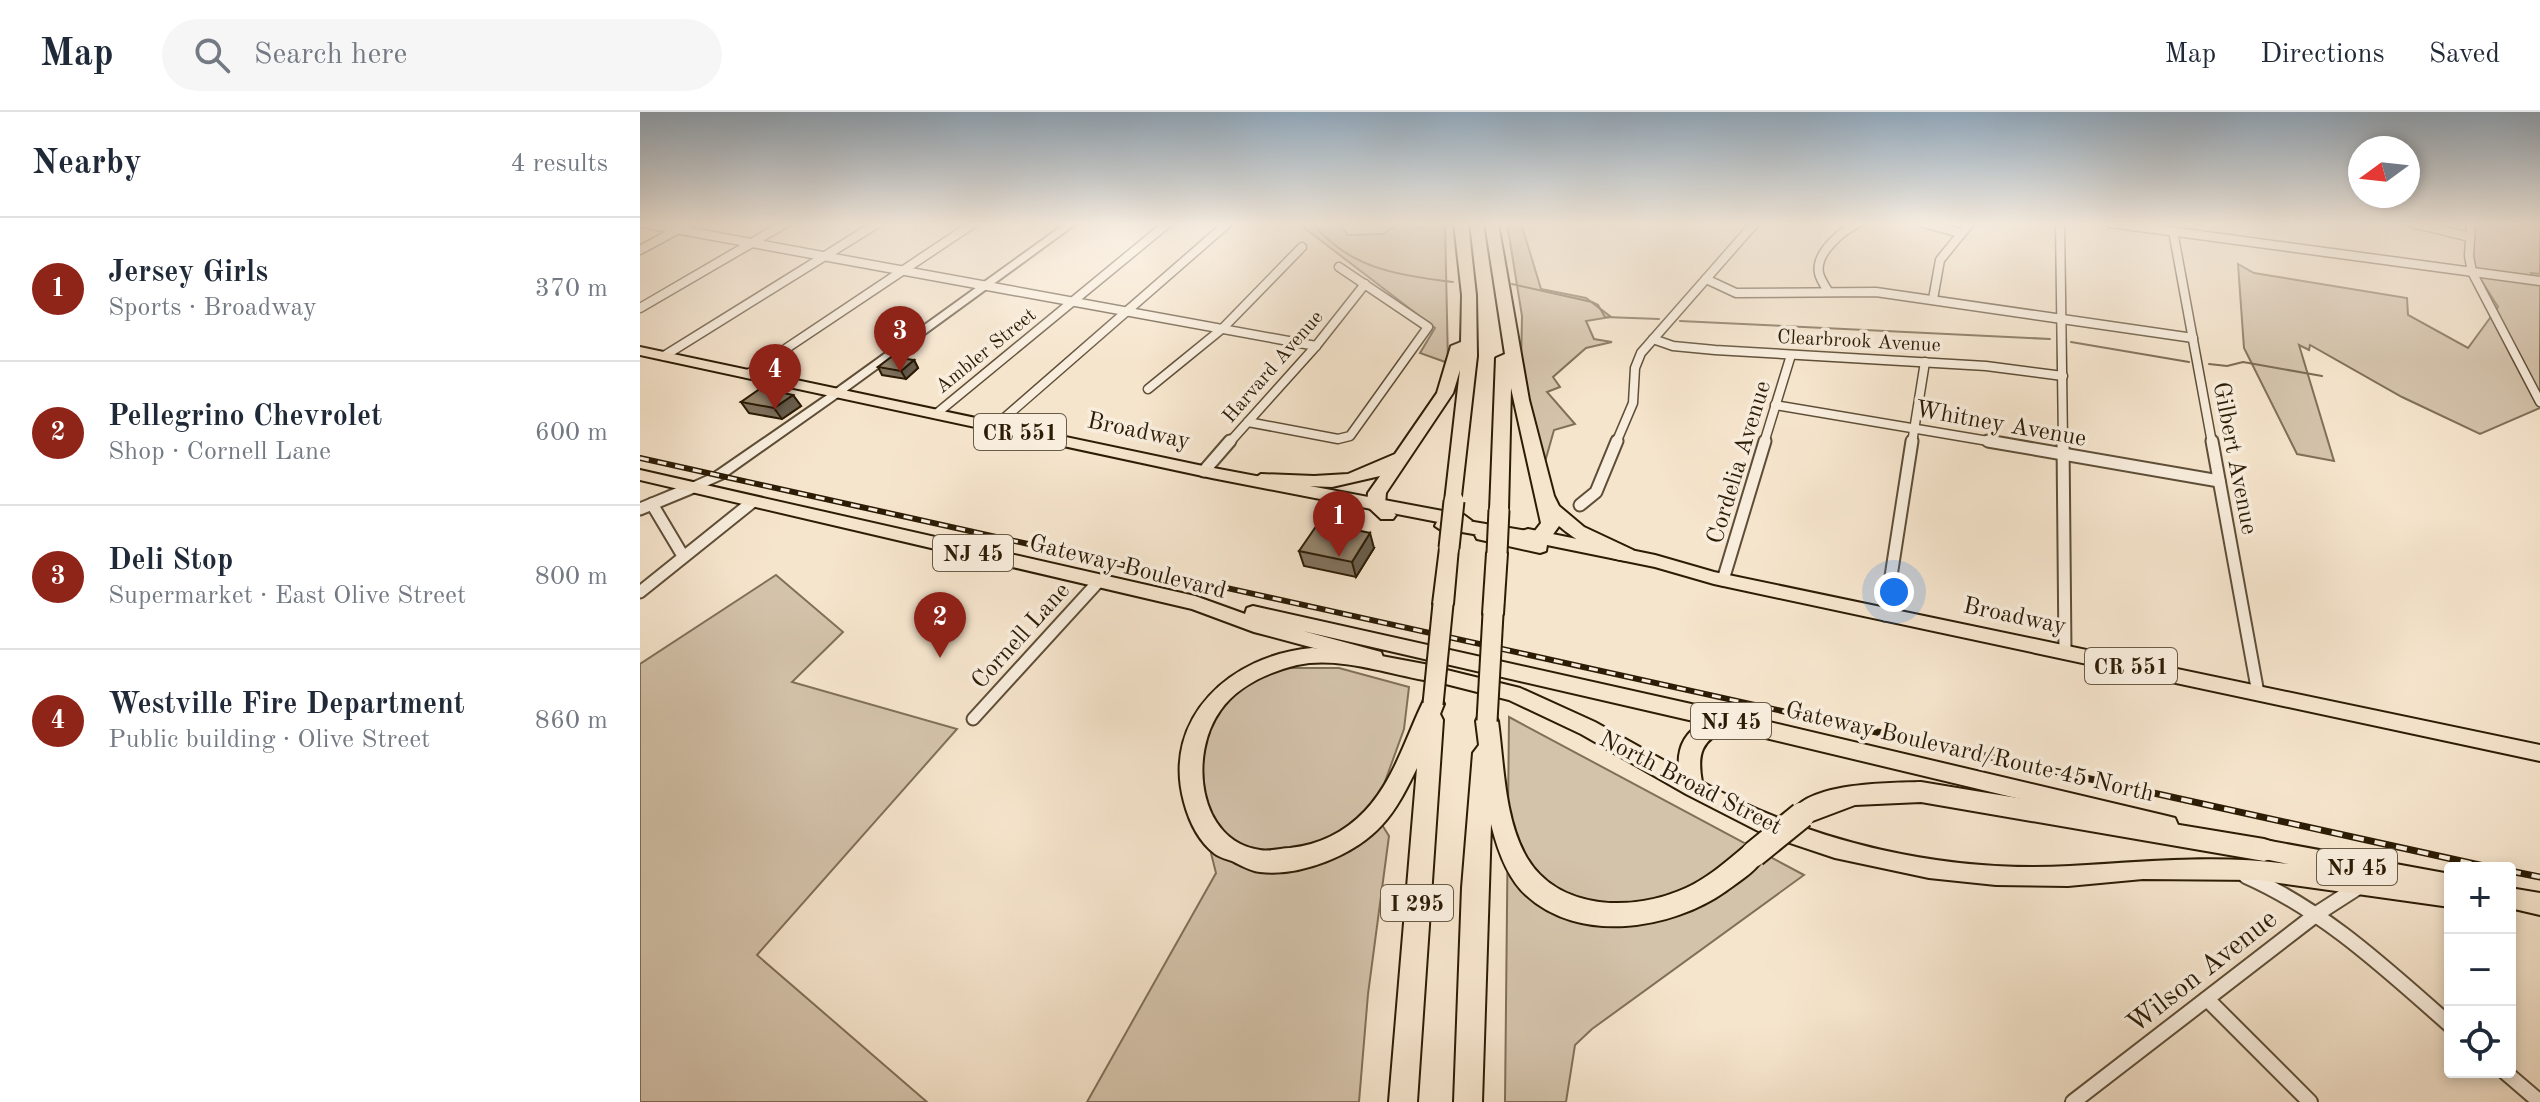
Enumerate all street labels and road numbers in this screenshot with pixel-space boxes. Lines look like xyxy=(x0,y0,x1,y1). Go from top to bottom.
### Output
street label: Ambler Street xyxy=(932,305,1040,398)
street label: Harvard Avenue xyxy=(1220,307,1327,427)
street label: Clearbrook Avenue xyxy=(1777,328,1941,356)
street label: Cordelia Avenue xyxy=(1704,378,1776,547)
street label: Gilbert Avenue xyxy=(2207,380,2261,537)
street label: Whitney Avenue xyxy=(1913,398,2088,452)
street label: Broadway xyxy=(1085,409,1193,455)
road number: CR 551 xyxy=(974,414,1066,450)
street label: Gateway Boulevard xyxy=(1026,532,1229,604)
road number: NJ 45 xyxy=(933,535,1013,571)
street label: Cornell Lane xyxy=(968,579,1075,694)
street label: Broadway xyxy=(1961,594,2069,640)
road number: CR 551 xyxy=(2085,648,2177,684)
street label: Gateway Boulevard/Route 45 North xyxy=(1783,699,2156,807)
road number: NJ 45 xyxy=(1691,703,1771,739)
street label: North Broad Street xyxy=(1595,727,1785,840)
road number: NJ 45 xyxy=(2317,849,2397,885)
road number: I 295 xyxy=(1381,885,1453,921)
street label: Wilson Avenue xyxy=(2123,905,2283,1039)

